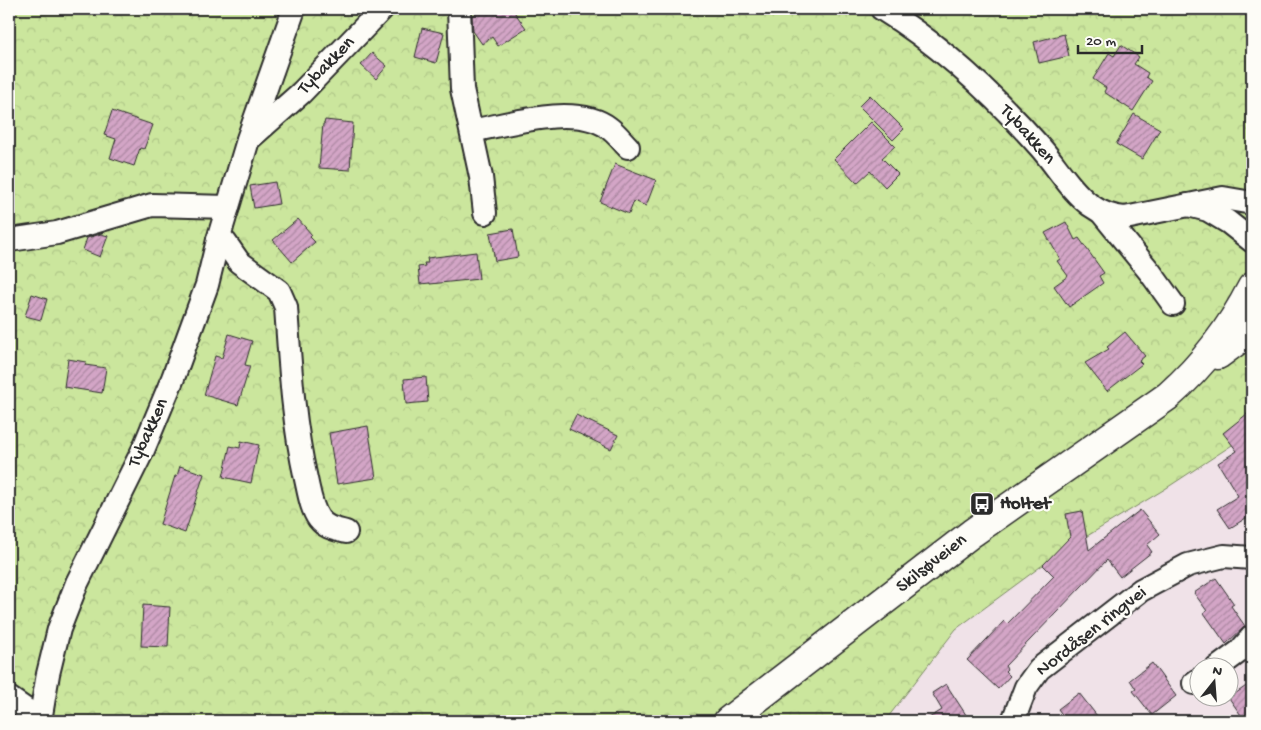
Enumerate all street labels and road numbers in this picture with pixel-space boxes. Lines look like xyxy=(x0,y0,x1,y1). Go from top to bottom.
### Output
street label: Tybakken xyxy=(293,32,361,101)
street label: Tybakken xyxy=(993,99,1060,170)
street label: Tybakken xyxy=(123,395,174,472)
street label: Skilsøveien xyxy=(892,529,972,599)
street label: Nordåsen ringvei xyxy=(1032,582,1152,682)

